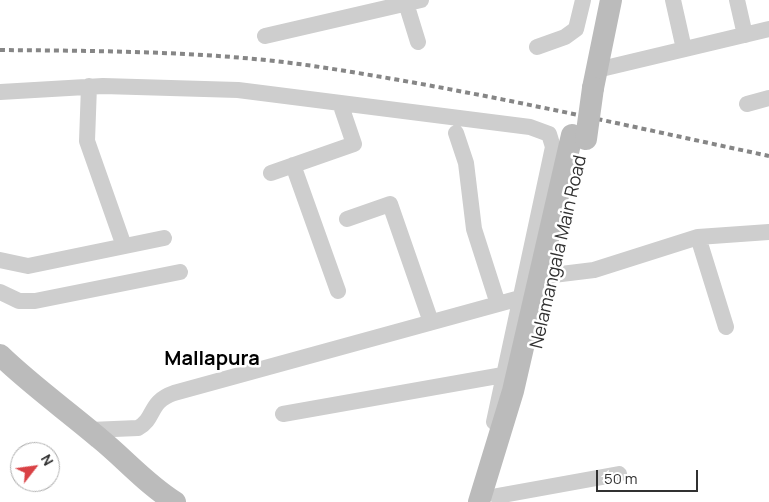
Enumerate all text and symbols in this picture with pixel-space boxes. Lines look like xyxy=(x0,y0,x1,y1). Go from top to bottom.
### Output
street label: Nelamangala Main Road xyxy=(526,153,592,351)
district label: Mallapura xyxy=(164,347,260,371)
north arrow xyxy=(10,442,60,492)
text: N xyxy=(37,451,58,469)
scale bar xyxy=(599,460,702,492)
text: 50 m xyxy=(604,468,638,489)

